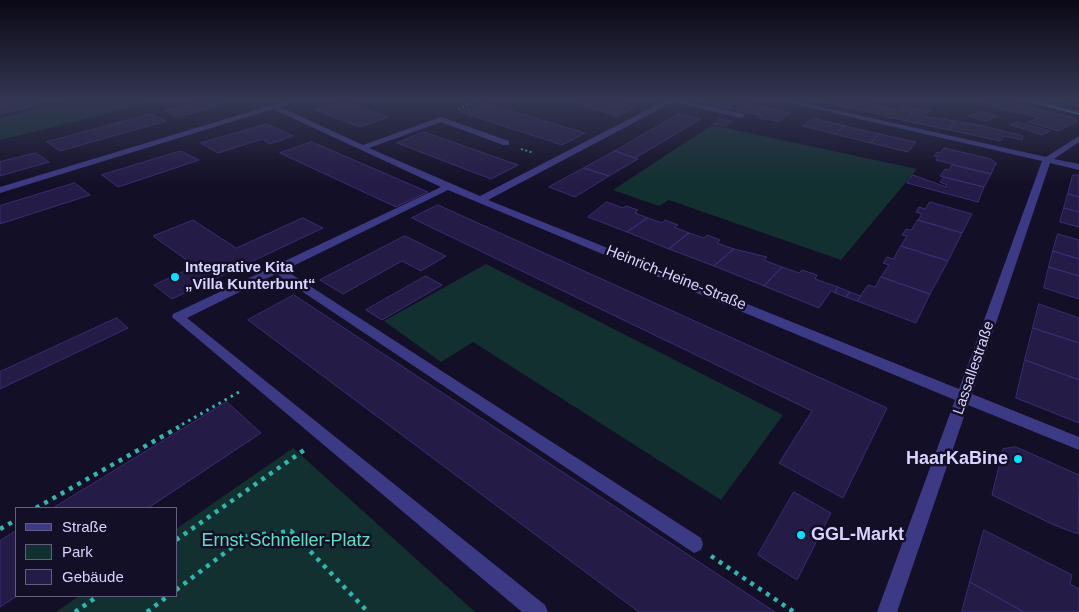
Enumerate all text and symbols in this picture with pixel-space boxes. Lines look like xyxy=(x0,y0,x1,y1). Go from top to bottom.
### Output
street label: Heinrich-Heine-Straße xyxy=(603,242,749,314)
place label: Integrative Kita „Villa Kunterbunt“ xyxy=(185,259,316,294)
marker: Integrative Kita „Villa Kunterbunt“ xyxy=(169,271,181,283)
street label: Lassallestraße xyxy=(950,319,998,417)
place label: HaarKaBine xyxy=(906,448,1008,470)
marker: HaarKaBine xyxy=(1012,453,1024,465)
legend xyxy=(15,507,178,597)
text: Straße xyxy=(62,518,107,535)
place label: GGL-Markt xyxy=(811,524,904,546)
marker: GGL-Markt xyxy=(795,529,807,541)
park label: Ernst-Schneller-Platz xyxy=(201,530,371,552)
text: Park xyxy=(62,543,93,560)
text: Gebäude xyxy=(62,568,124,585)

